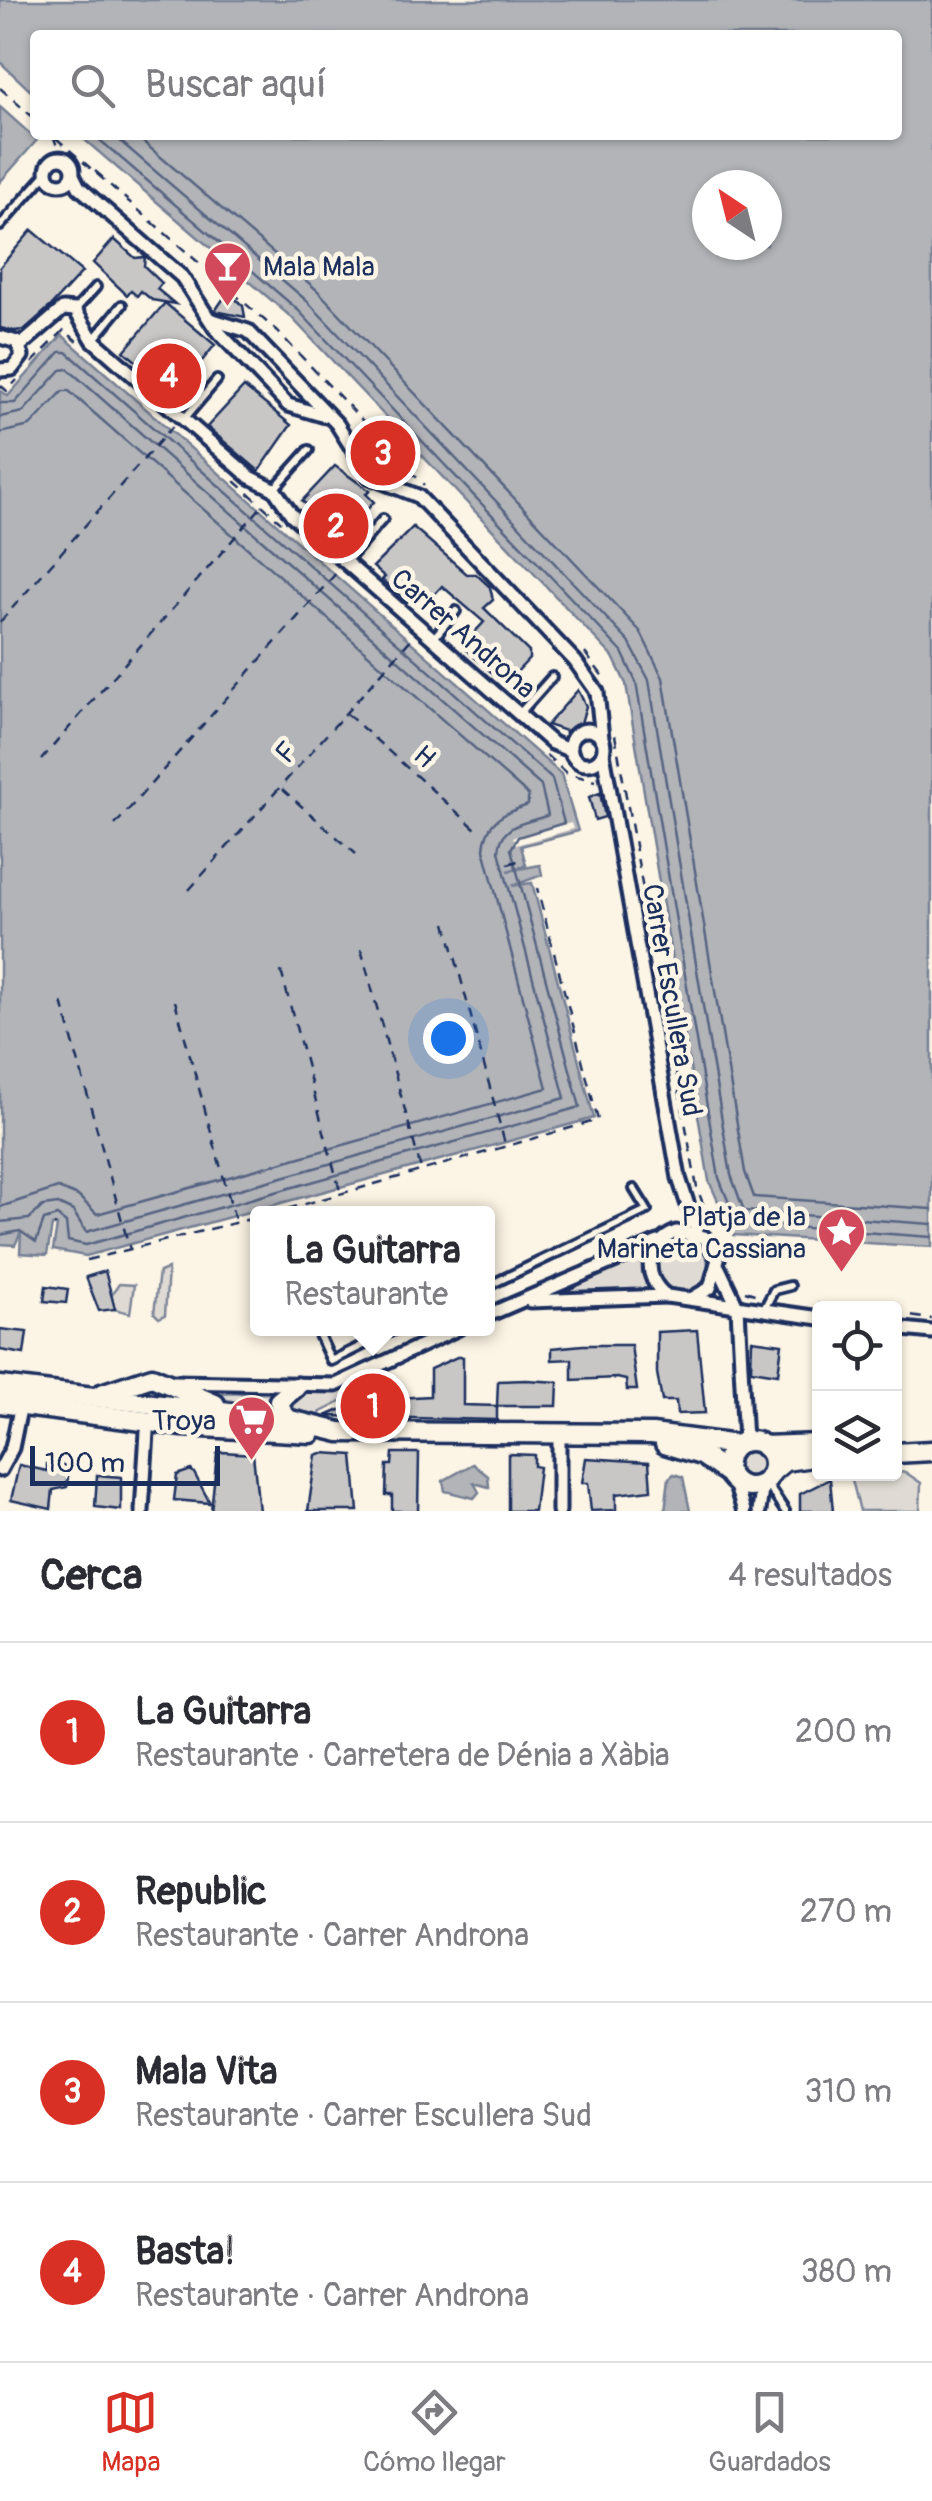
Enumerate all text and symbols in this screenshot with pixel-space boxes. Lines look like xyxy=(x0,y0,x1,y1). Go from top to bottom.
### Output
search box xyxy=(30,30,902,140)
icon: search xyxy=(65,58,120,113)
text: Buscar aquí xyxy=(145,61,327,109)
north arrow xyxy=(692,170,782,260)
bar icon: Mala Mala xyxy=(202,240,254,308)
place label: Mala Mala xyxy=(263,250,375,285)
pin: 4 xyxy=(136,338,202,414)
pin: 3 xyxy=(350,416,416,490)
pin: 2 xyxy=(304,488,368,564)
street label: Carrer Androna xyxy=(383,562,543,707)
street label: F xyxy=(268,735,306,771)
street label: H xyxy=(406,738,442,776)
street label: Carrer Escullera Sud xyxy=(634,881,709,1119)
your location xyxy=(423,1013,474,1064)
place label: Platja de la Marineta Cassiana xyxy=(597,1200,806,1267)
popup xyxy=(250,1206,495,1336)
place icon: Platja de la Marineta Cassiana xyxy=(815,1206,867,1274)
text: La Guitarra xyxy=(284,1227,461,1275)
text: Restaurante xyxy=(284,1275,448,1315)
map controls xyxy=(812,1301,902,1481)
button: locate xyxy=(812,1301,902,1391)
pin: 1 xyxy=(340,1368,406,1444)
button: layers xyxy=(812,1391,902,1481)
supermarket icon: Troya xyxy=(225,1394,277,1462)
place label: Troya xyxy=(152,1404,216,1439)
scale bar xyxy=(30,1441,220,1486)
text: 100 m xyxy=(45,1446,125,1481)
text: Cerca xyxy=(40,1550,142,1602)
text: 4 resultados xyxy=(728,1556,892,1596)
text: La Guitarra xyxy=(135,1688,311,1736)
text: 1 xyxy=(66,1712,79,1752)
text: 200 m xyxy=(795,1712,892,1752)
text: Restaurante · Carretera de Dénia a Xàbia xyxy=(135,1736,670,1776)
text: Republic xyxy=(135,1868,267,1916)
text: 2 xyxy=(64,1892,81,1932)
text: 270 m xyxy=(800,1892,892,1932)
text: Restaurante · Carrer Androna xyxy=(135,1916,529,1956)
text: Mala Vita xyxy=(135,2048,278,2096)
text: 3 xyxy=(64,2072,81,2112)
text: 310 m xyxy=(804,2072,892,2112)
text: Restaurante · Carrer Escullera Sud xyxy=(135,2096,592,2136)
text: Basta! xyxy=(135,2228,235,2276)
text: 4 xyxy=(63,2252,82,2292)
text: 380 m xyxy=(801,2252,892,2292)
text: Restaurante · Carrer Androna xyxy=(135,2276,529,2316)
tab: Mapa xyxy=(101,2385,161,2480)
tab: Cómo llegar xyxy=(363,2385,506,2480)
tab: Guardados xyxy=(708,2385,831,2480)

